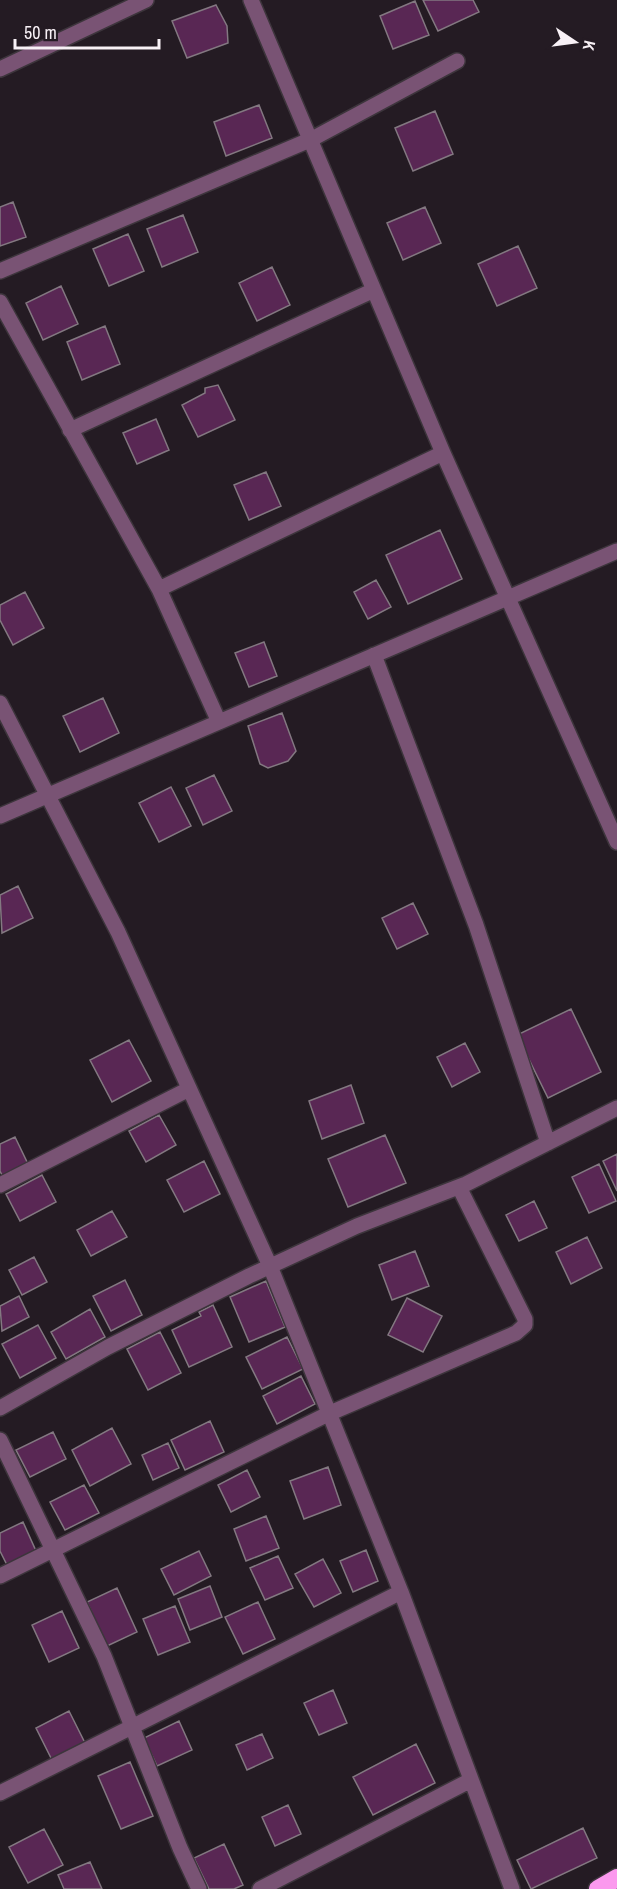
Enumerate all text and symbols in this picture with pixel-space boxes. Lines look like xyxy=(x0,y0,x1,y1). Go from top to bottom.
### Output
scale bar xyxy=(15,12,159,50)
north arrow xyxy=(545,12,605,72)
text: 50 m xyxy=(24,20,57,45)
text: K xyxy=(578,38,601,53)

